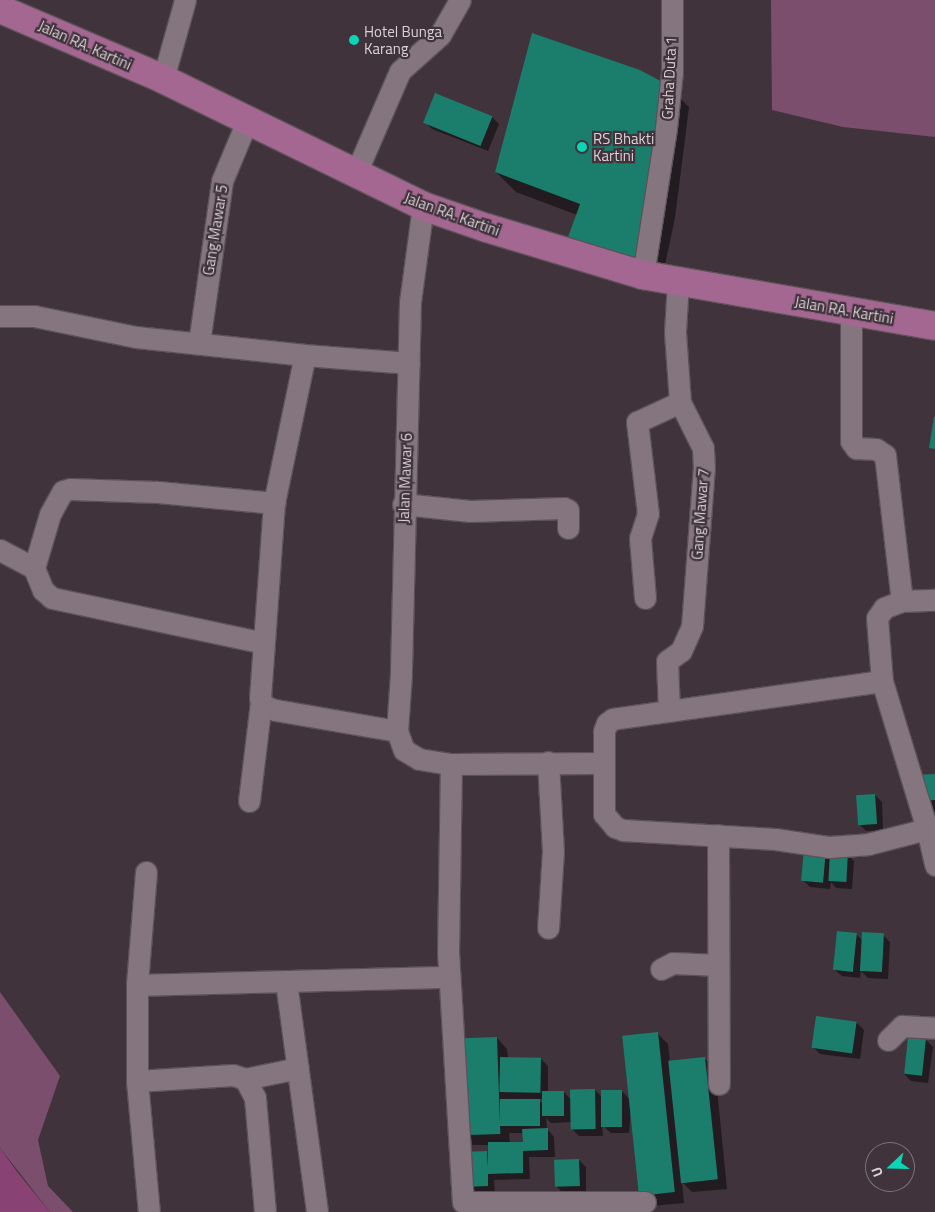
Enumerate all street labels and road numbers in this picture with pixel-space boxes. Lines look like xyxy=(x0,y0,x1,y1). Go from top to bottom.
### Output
street label: Jalan RA. Kartini xyxy=(36,16,134,74)
street label: Graha Duta 1 xyxy=(658,36,680,120)
street label: Gang Mawar 5 xyxy=(199,183,231,277)
street label: Jalan RA. Kartini xyxy=(402,188,502,240)
street label: Jalan RA. Kartini xyxy=(793,292,895,328)
street label: Jalan Mawar 6 xyxy=(394,433,416,523)
street label: Gang Mawar 7 xyxy=(688,468,712,560)

